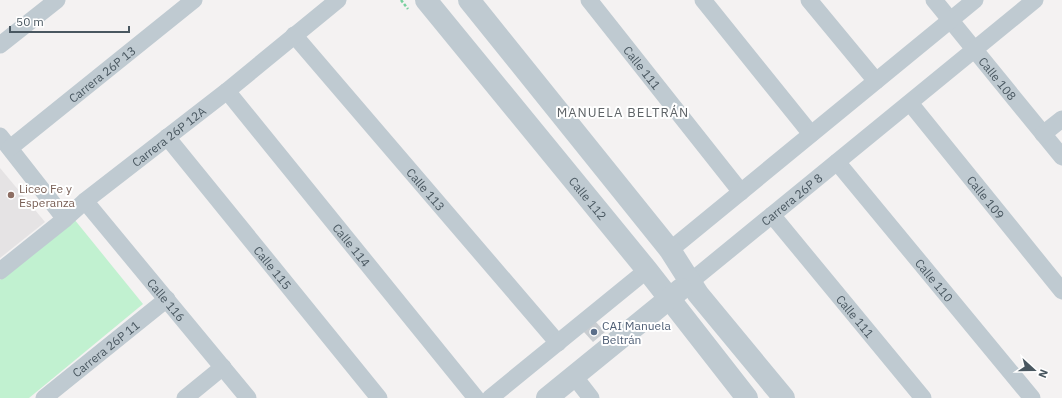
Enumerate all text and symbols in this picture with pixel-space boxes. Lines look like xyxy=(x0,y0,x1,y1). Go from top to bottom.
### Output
scale bar xyxy=(10,8,129,34)
text: 50 m xyxy=(16,14,44,29)
street label: Carrera 26P 13 xyxy=(65,43,139,106)
street label: Calle 111 xyxy=(621,43,664,92)
street label: Calle 108 xyxy=(976,54,1020,103)
street label: Carrera 26P 12A xyxy=(129,103,209,170)
district label: MANUELA BELTRÁN xyxy=(557,104,689,121)
street label: Calle 113 xyxy=(404,165,449,214)
street label: Carrera 26P 8 xyxy=(758,170,825,229)
street label: Calle 109 xyxy=(964,172,1008,222)
street label: Calle 112 xyxy=(566,173,610,223)
place label: Liceo Fe y Esperanza xyxy=(19,181,76,210)
marker: Liceo Fe y Esperanza xyxy=(6,190,16,200)
street label: Calle 114 xyxy=(330,220,374,269)
street label: Calle 115 xyxy=(251,243,295,292)
street label: Calle 110 xyxy=(912,255,957,305)
street label: Calle 116 xyxy=(144,275,189,324)
street label: Calle 111 xyxy=(833,291,878,341)
street label: Carrera 26P 11 xyxy=(69,317,142,380)
place label: CAI Manuela Beltrán xyxy=(602,318,671,347)
marker: CAI Manuela Beltrán xyxy=(589,327,599,337)
north arrow xyxy=(1014,350,1054,390)
text: N xyxy=(1035,367,1051,380)

